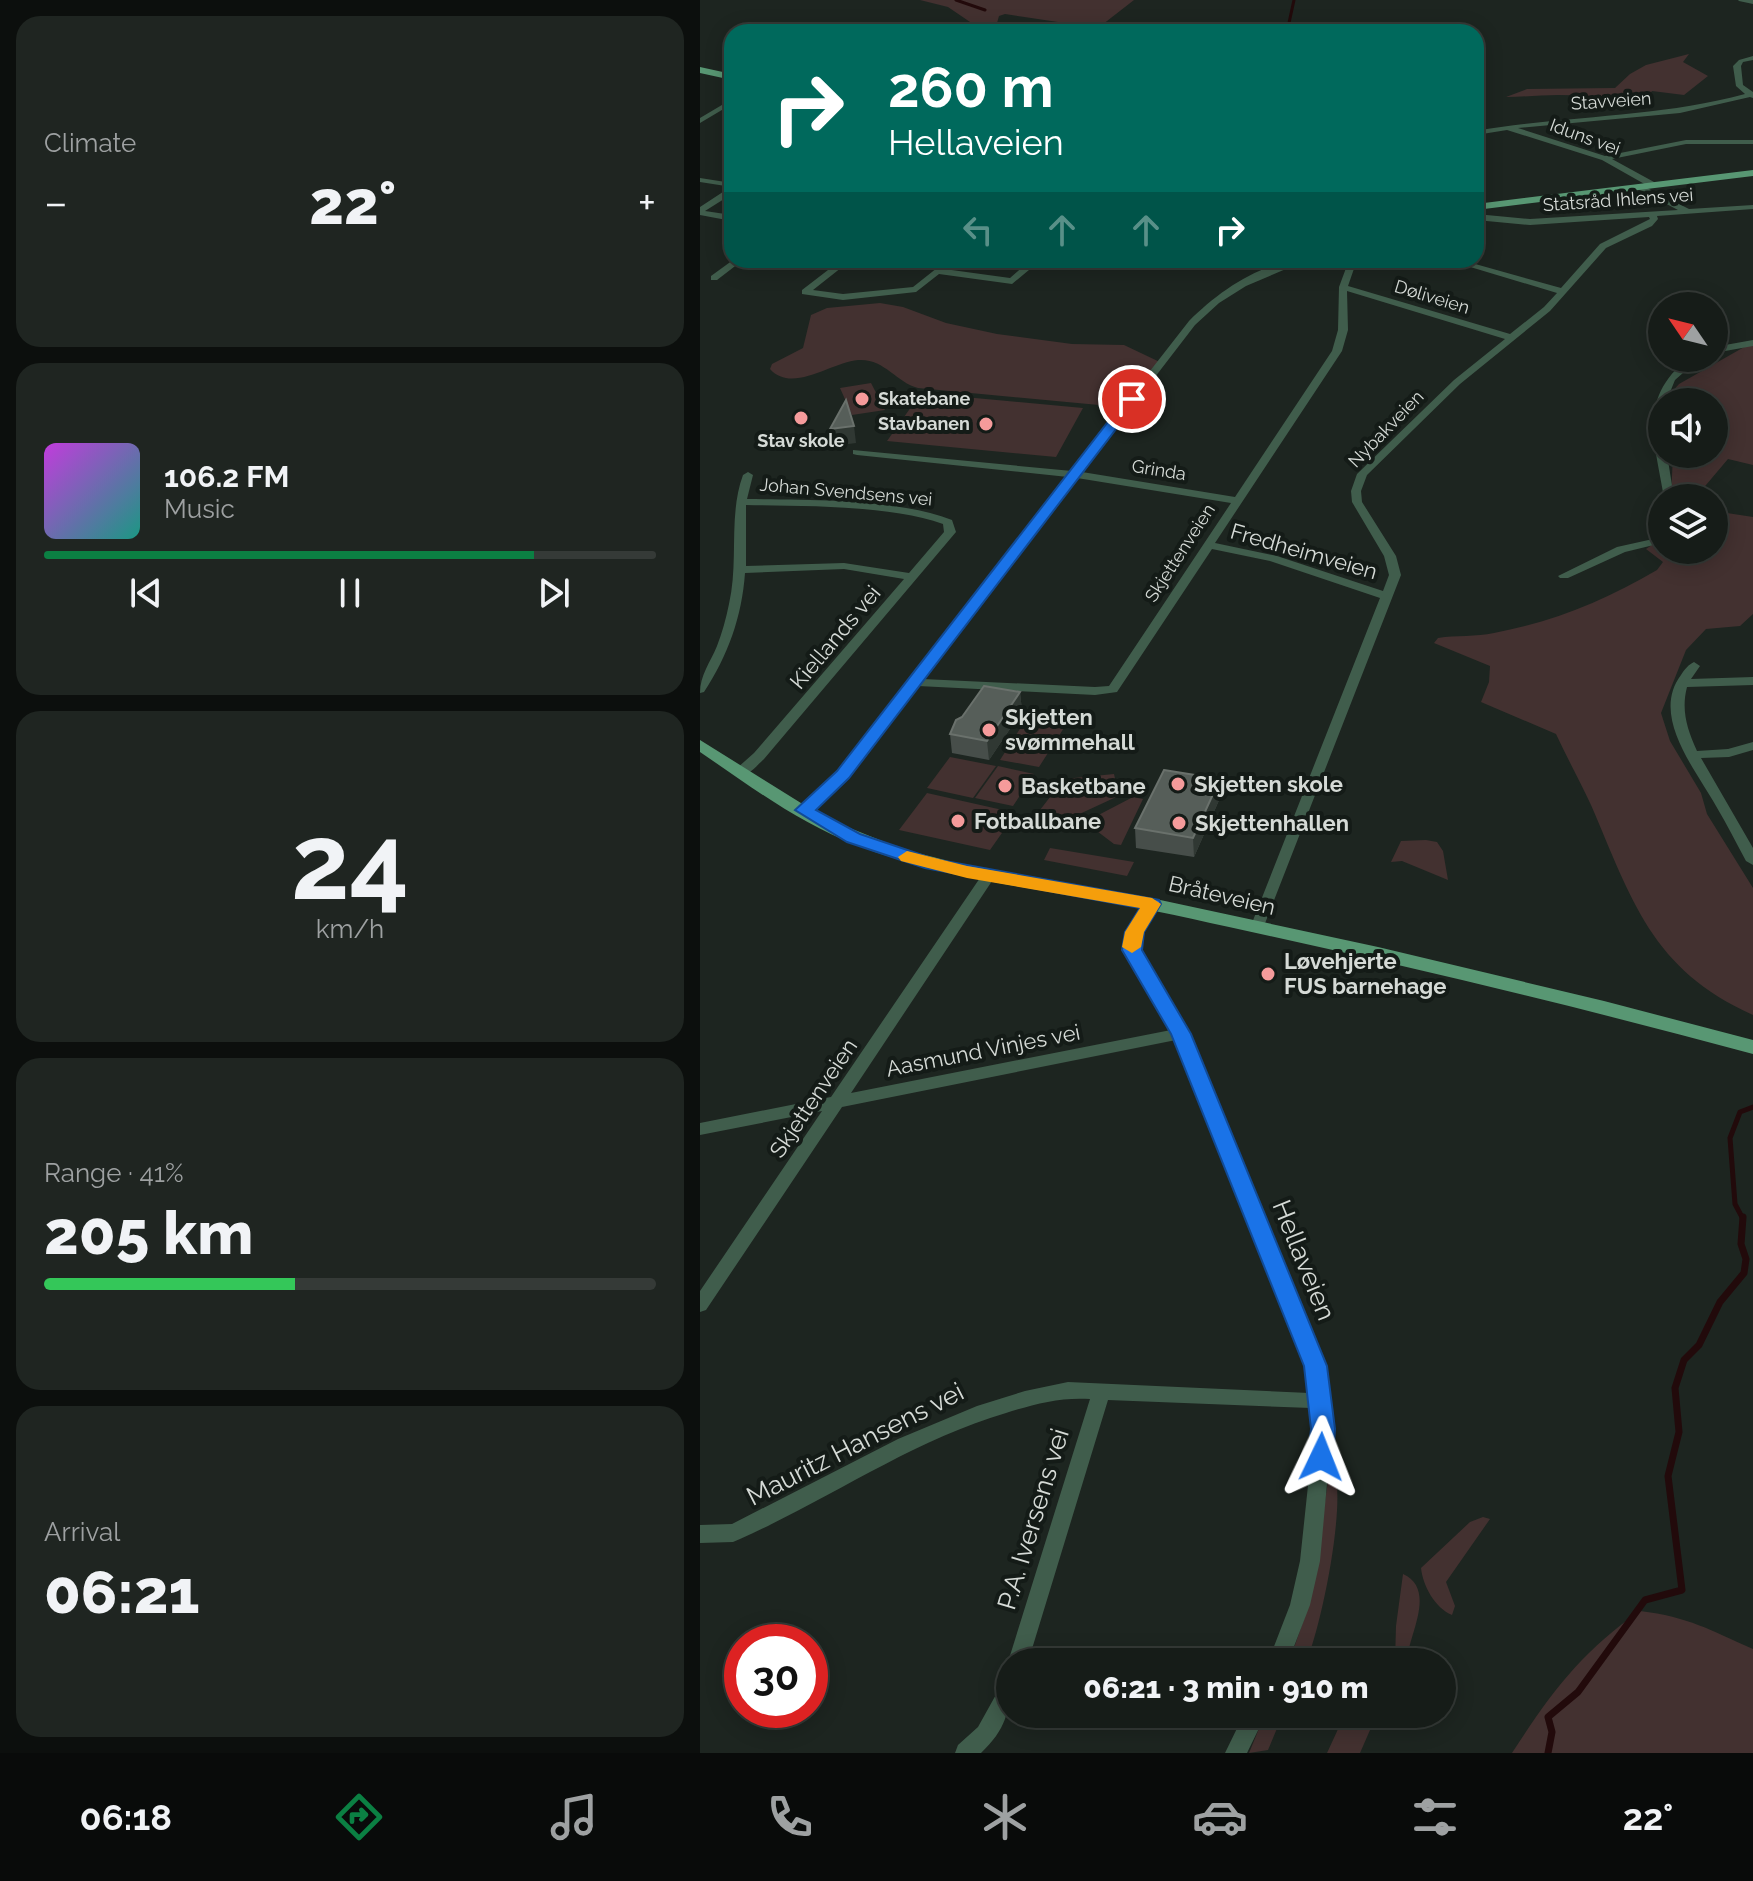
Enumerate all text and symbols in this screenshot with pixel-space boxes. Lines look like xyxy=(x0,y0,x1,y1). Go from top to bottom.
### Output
text: 260 m xyxy=(888,54,1054,120)
icon: right xyxy=(756,56,860,160)
street label: Stavveien xyxy=(1570,87,1652,114)
street label: Iduns vei xyxy=(1547,114,1623,159)
text: Hellaveien xyxy=(888,121,1064,163)
text: Climate xyxy=(44,128,136,158)
text: 22° xyxy=(309,168,396,238)
text: − xyxy=(44,177,68,228)
text: + xyxy=(638,177,656,228)
street label: Statsråd Ihlens vei xyxy=(1542,184,1694,215)
icon: left xyxy=(956,208,1000,252)
icon: ahead xyxy=(1040,208,1084,252)
icon: ahead xyxy=(1124,208,1168,252)
icon: right xyxy=(1208,208,1252,252)
street label: Døliveien xyxy=(1392,275,1472,318)
north arrow xyxy=(1648,292,1728,372)
map controls xyxy=(1648,292,1728,564)
pin xyxy=(1098,365,1166,433)
icon: arrive xyxy=(1110,377,1154,421)
street label: Nybakveien xyxy=(1344,386,1428,472)
place label: Skatebane xyxy=(878,388,970,409)
button: sound xyxy=(1648,388,1728,468)
marker: Skatebane xyxy=(853,390,871,408)
marker: Stav skole xyxy=(792,409,810,427)
place label: Stavbanen xyxy=(878,413,970,434)
marker: Stavbanen xyxy=(977,415,995,433)
place label: Stav skole xyxy=(757,430,845,451)
street label: Grinda xyxy=(1130,455,1188,484)
text: 106.2 FM xyxy=(164,459,290,494)
street label: Johan Svendsens vei xyxy=(759,474,933,510)
button: layers xyxy=(1648,484,1728,564)
text: Music xyxy=(164,494,235,524)
street label: Skjettenveien xyxy=(1140,500,1219,606)
street label: Fredheimveien xyxy=(1228,518,1380,584)
icon: previous xyxy=(124,571,168,615)
icon: pause xyxy=(328,571,372,615)
icon: next xyxy=(532,571,576,615)
street label: Kiellands vei xyxy=(784,580,886,694)
place label: Skjetten svømmehall xyxy=(1005,704,1136,755)
marker: Skjetten svømmehall xyxy=(980,721,998,739)
place label: Skjetten skole xyxy=(1194,771,1343,797)
place label: Basketbane xyxy=(1021,773,1146,799)
marker: Skjetten skole xyxy=(1169,775,1187,793)
marker: Basketbane xyxy=(996,777,1014,795)
text: 24 xyxy=(291,801,409,923)
place label: Fotballbane xyxy=(974,808,1101,834)
place label: Skjettenhallen xyxy=(1195,810,1349,836)
marker: Fotballbane xyxy=(949,812,967,830)
marker: Skjettenhallen xyxy=(1170,814,1188,832)
street label: Bråteveien xyxy=(1166,870,1278,920)
text: km/h xyxy=(316,914,384,944)
place label: Løvehjerte FUS barnehage xyxy=(1284,948,1447,999)
marker: Løvehjerte FUS barnehage xyxy=(1259,965,1277,983)
street label: Aasmund Vinjes vei xyxy=(884,1018,1082,1082)
street label: Skjettenveien xyxy=(764,1034,862,1162)
text: Range · 41% xyxy=(44,1158,184,1188)
street label: Hellaveien xyxy=(1266,1196,1342,1324)
text: 205 km xyxy=(44,1198,253,1268)
street label: Mauritz Hansens vei xyxy=(742,1376,968,1512)
position arrow xyxy=(1279,1415,1363,1499)
street label: P.A. Iversens vei xyxy=(991,1425,1075,1613)
text: Arrival xyxy=(44,1517,120,1547)
text: 06:21 xyxy=(44,1557,200,1627)
speed limit sign: 30 xyxy=(724,1624,828,1728)
text: 06:21 · 3 min · 910 m xyxy=(1083,1670,1369,1705)
icon: directions xyxy=(331,1789,387,1845)
icon: music xyxy=(546,1789,602,1845)
icon: phone xyxy=(762,1789,818,1845)
icon: climate xyxy=(977,1789,1033,1845)
icon: car xyxy=(1192,1789,1248,1845)
icon: filters xyxy=(1407,1789,1463,1845)
text: 06:18 xyxy=(80,1796,172,1838)
text: 22° xyxy=(1623,1796,1673,1838)

